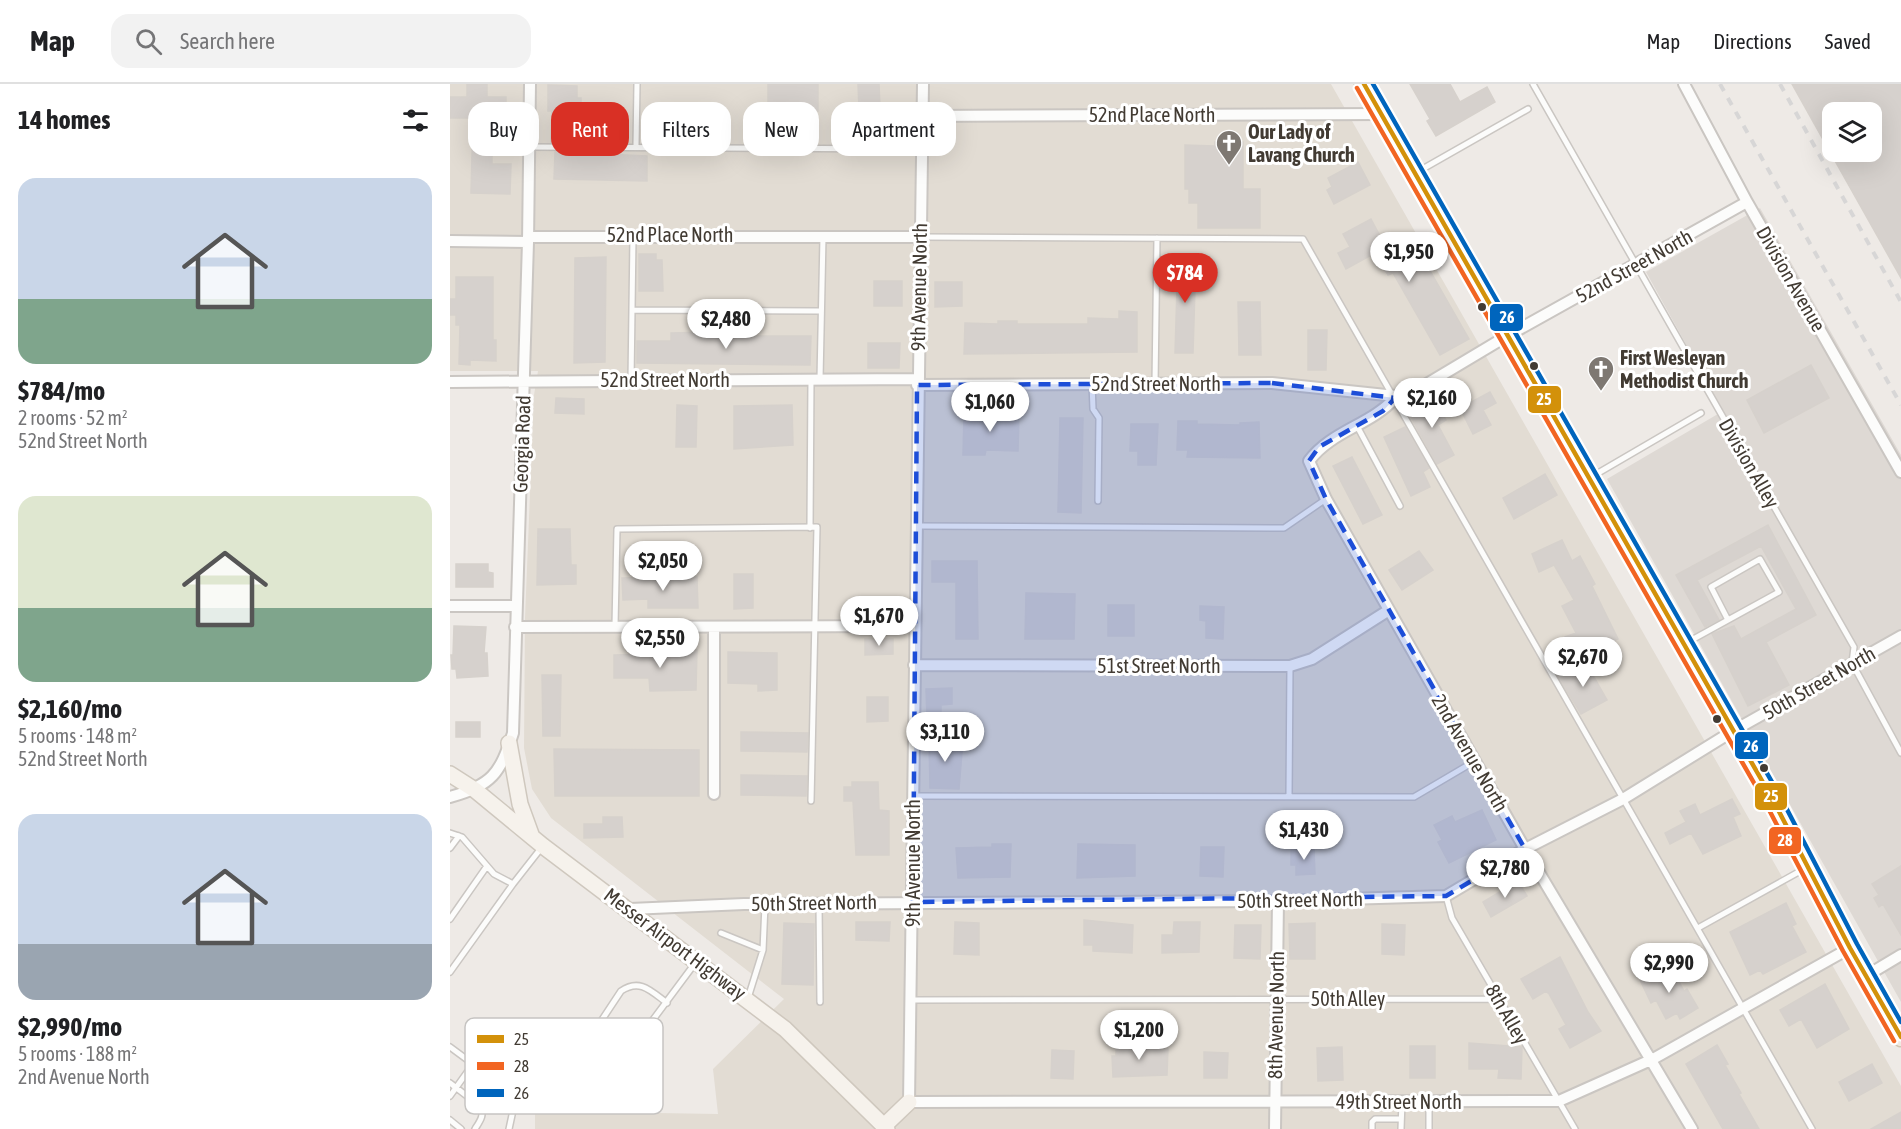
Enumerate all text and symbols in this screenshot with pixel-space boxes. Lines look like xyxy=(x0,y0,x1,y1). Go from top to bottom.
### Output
search box xyxy=(111,14,531,68)
text: Map xyxy=(30,25,75,57)
icon: search xyxy=(132,25,165,58)
text: Search here xyxy=(180,28,275,54)
text: Map xyxy=(1646,29,1680,53)
text: Directions xyxy=(1713,29,1792,53)
text: Saved xyxy=(1825,29,1871,53)
chip: Buy xyxy=(468,102,539,156)
chip: Rent xyxy=(551,102,629,156)
chip: Filters xyxy=(641,102,731,156)
chip: New xyxy=(743,102,819,156)
chip: Apartment xyxy=(831,102,956,156)
map controls xyxy=(1822,102,1882,162)
button: layers xyxy=(1822,102,1882,162)
street label: 52nd Place North xyxy=(1089,103,1215,126)
icon: filters xyxy=(399,104,432,137)
text: 14 homes xyxy=(18,105,111,135)
place label: Our Lady of Lavang Church xyxy=(1248,120,1355,166)
church icon: Our Lady of Lavang Church xyxy=(1214,128,1244,166)
icon: home xyxy=(171,217,279,325)
street label: Division Avenue xyxy=(1752,222,1831,335)
street label: 52nd Place North xyxy=(607,223,733,246)
street label: 9th Avenue North xyxy=(906,223,931,351)
street label: 52nd Street North xyxy=(1571,224,1696,307)
pin: $1,950 xyxy=(1360,232,1458,283)
text: $1,950 xyxy=(1384,240,1434,263)
pin: $784 xyxy=(1149,253,1221,304)
text: $784 xyxy=(1167,261,1203,284)
pin: $2,480 xyxy=(677,299,775,350)
unlabelled marker xyxy=(1476,301,1488,313)
line badge: 26 xyxy=(1489,303,1524,332)
text: $2,480 xyxy=(701,307,751,330)
text: 26 xyxy=(1499,308,1515,326)
place label: First Wesleyan Methodist Church xyxy=(1620,346,1748,392)
church icon: First Wesleyan Methodist Church xyxy=(1586,354,1616,392)
unlabelled marker xyxy=(1528,360,1540,372)
street label: 52nd Street North xyxy=(600,368,730,391)
street label: 52nd Street North xyxy=(1091,372,1221,395)
text: $784/mo xyxy=(18,376,105,406)
pin: $2,160 xyxy=(1383,378,1481,429)
pin: $1,060 xyxy=(941,382,1039,433)
line badge: 25 xyxy=(1527,385,1562,414)
text: $2,160 xyxy=(1407,386,1457,409)
text: $1,060 xyxy=(965,390,1015,413)
text: 25 xyxy=(1536,390,1552,408)
street label: Georgia Road xyxy=(508,395,535,493)
text: 2 rooms · 52 m² xyxy=(18,406,128,429)
street label: Division Alley xyxy=(1715,414,1784,512)
text: 52nd Street North xyxy=(18,429,148,452)
icon: home xyxy=(171,535,279,643)
pin: $2,050 xyxy=(614,541,712,592)
text: $2,050 xyxy=(638,549,688,572)
pin: $1,670 xyxy=(830,596,928,647)
text: $1,670 xyxy=(854,604,904,627)
pin: $2,550 xyxy=(611,618,709,669)
text: $2,550 xyxy=(635,626,685,649)
pin: $2,670 xyxy=(1534,637,1632,688)
street label: 50th Street North xyxy=(1758,641,1879,724)
text: $2,670 xyxy=(1558,645,1608,668)
street label: 51st Street North xyxy=(1097,654,1221,677)
street label: 2nd Avenue North xyxy=(1428,690,1513,816)
text: $2,160/mo xyxy=(18,694,122,724)
pin: $3,110 xyxy=(896,712,994,763)
unlabelled marker xyxy=(1711,713,1723,725)
text: $3,110 xyxy=(920,720,970,743)
text: 5 rooms · 148 m² xyxy=(18,724,137,747)
line badge: 26 xyxy=(1734,731,1769,760)
text: 26 xyxy=(1743,737,1759,755)
text: 52nd Street North xyxy=(18,747,148,770)
unlabelled marker xyxy=(1758,762,1770,774)
line badge: 25 xyxy=(1754,782,1788,811)
text: 25 xyxy=(1763,787,1779,805)
street label: 9th Avenue North xyxy=(901,799,924,927)
pin: $1,430 xyxy=(1255,810,1353,861)
text: $1,430 xyxy=(1279,818,1329,841)
line badge: 28 xyxy=(1768,826,1802,855)
text: 28 xyxy=(1777,831,1793,849)
pin: $2,780 xyxy=(1456,848,1554,899)
icon: home xyxy=(171,853,279,961)
text: $2,780 xyxy=(1480,856,1530,879)
street label: Messer Airport Highway xyxy=(600,883,751,1004)
street label: 50th Street North xyxy=(1237,887,1363,912)
street label: 50th Street North xyxy=(751,890,877,915)
pin: $2,990 xyxy=(1620,943,1718,994)
street label: 8th Avenue North xyxy=(1263,951,1288,1079)
text: $2,990 xyxy=(1644,951,1694,974)
street label: 8th Alley xyxy=(1481,980,1534,1048)
street label: 50th Alley xyxy=(1311,987,1385,1010)
pin: $1,200 xyxy=(1090,1010,1188,1061)
text: $2,990/mo xyxy=(18,1012,122,1042)
legend xyxy=(465,1018,663,1114)
text: $1,200 xyxy=(1114,1018,1164,1041)
text: 25 xyxy=(514,1030,529,1048)
text: 5 rooms · 188 m² xyxy=(18,1042,137,1065)
text: 28 xyxy=(514,1057,529,1075)
text: 2nd Avenue North xyxy=(18,1065,150,1088)
text: 26 xyxy=(514,1084,529,1102)
street label: 49th Street North xyxy=(1336,1090,1462,1113)

